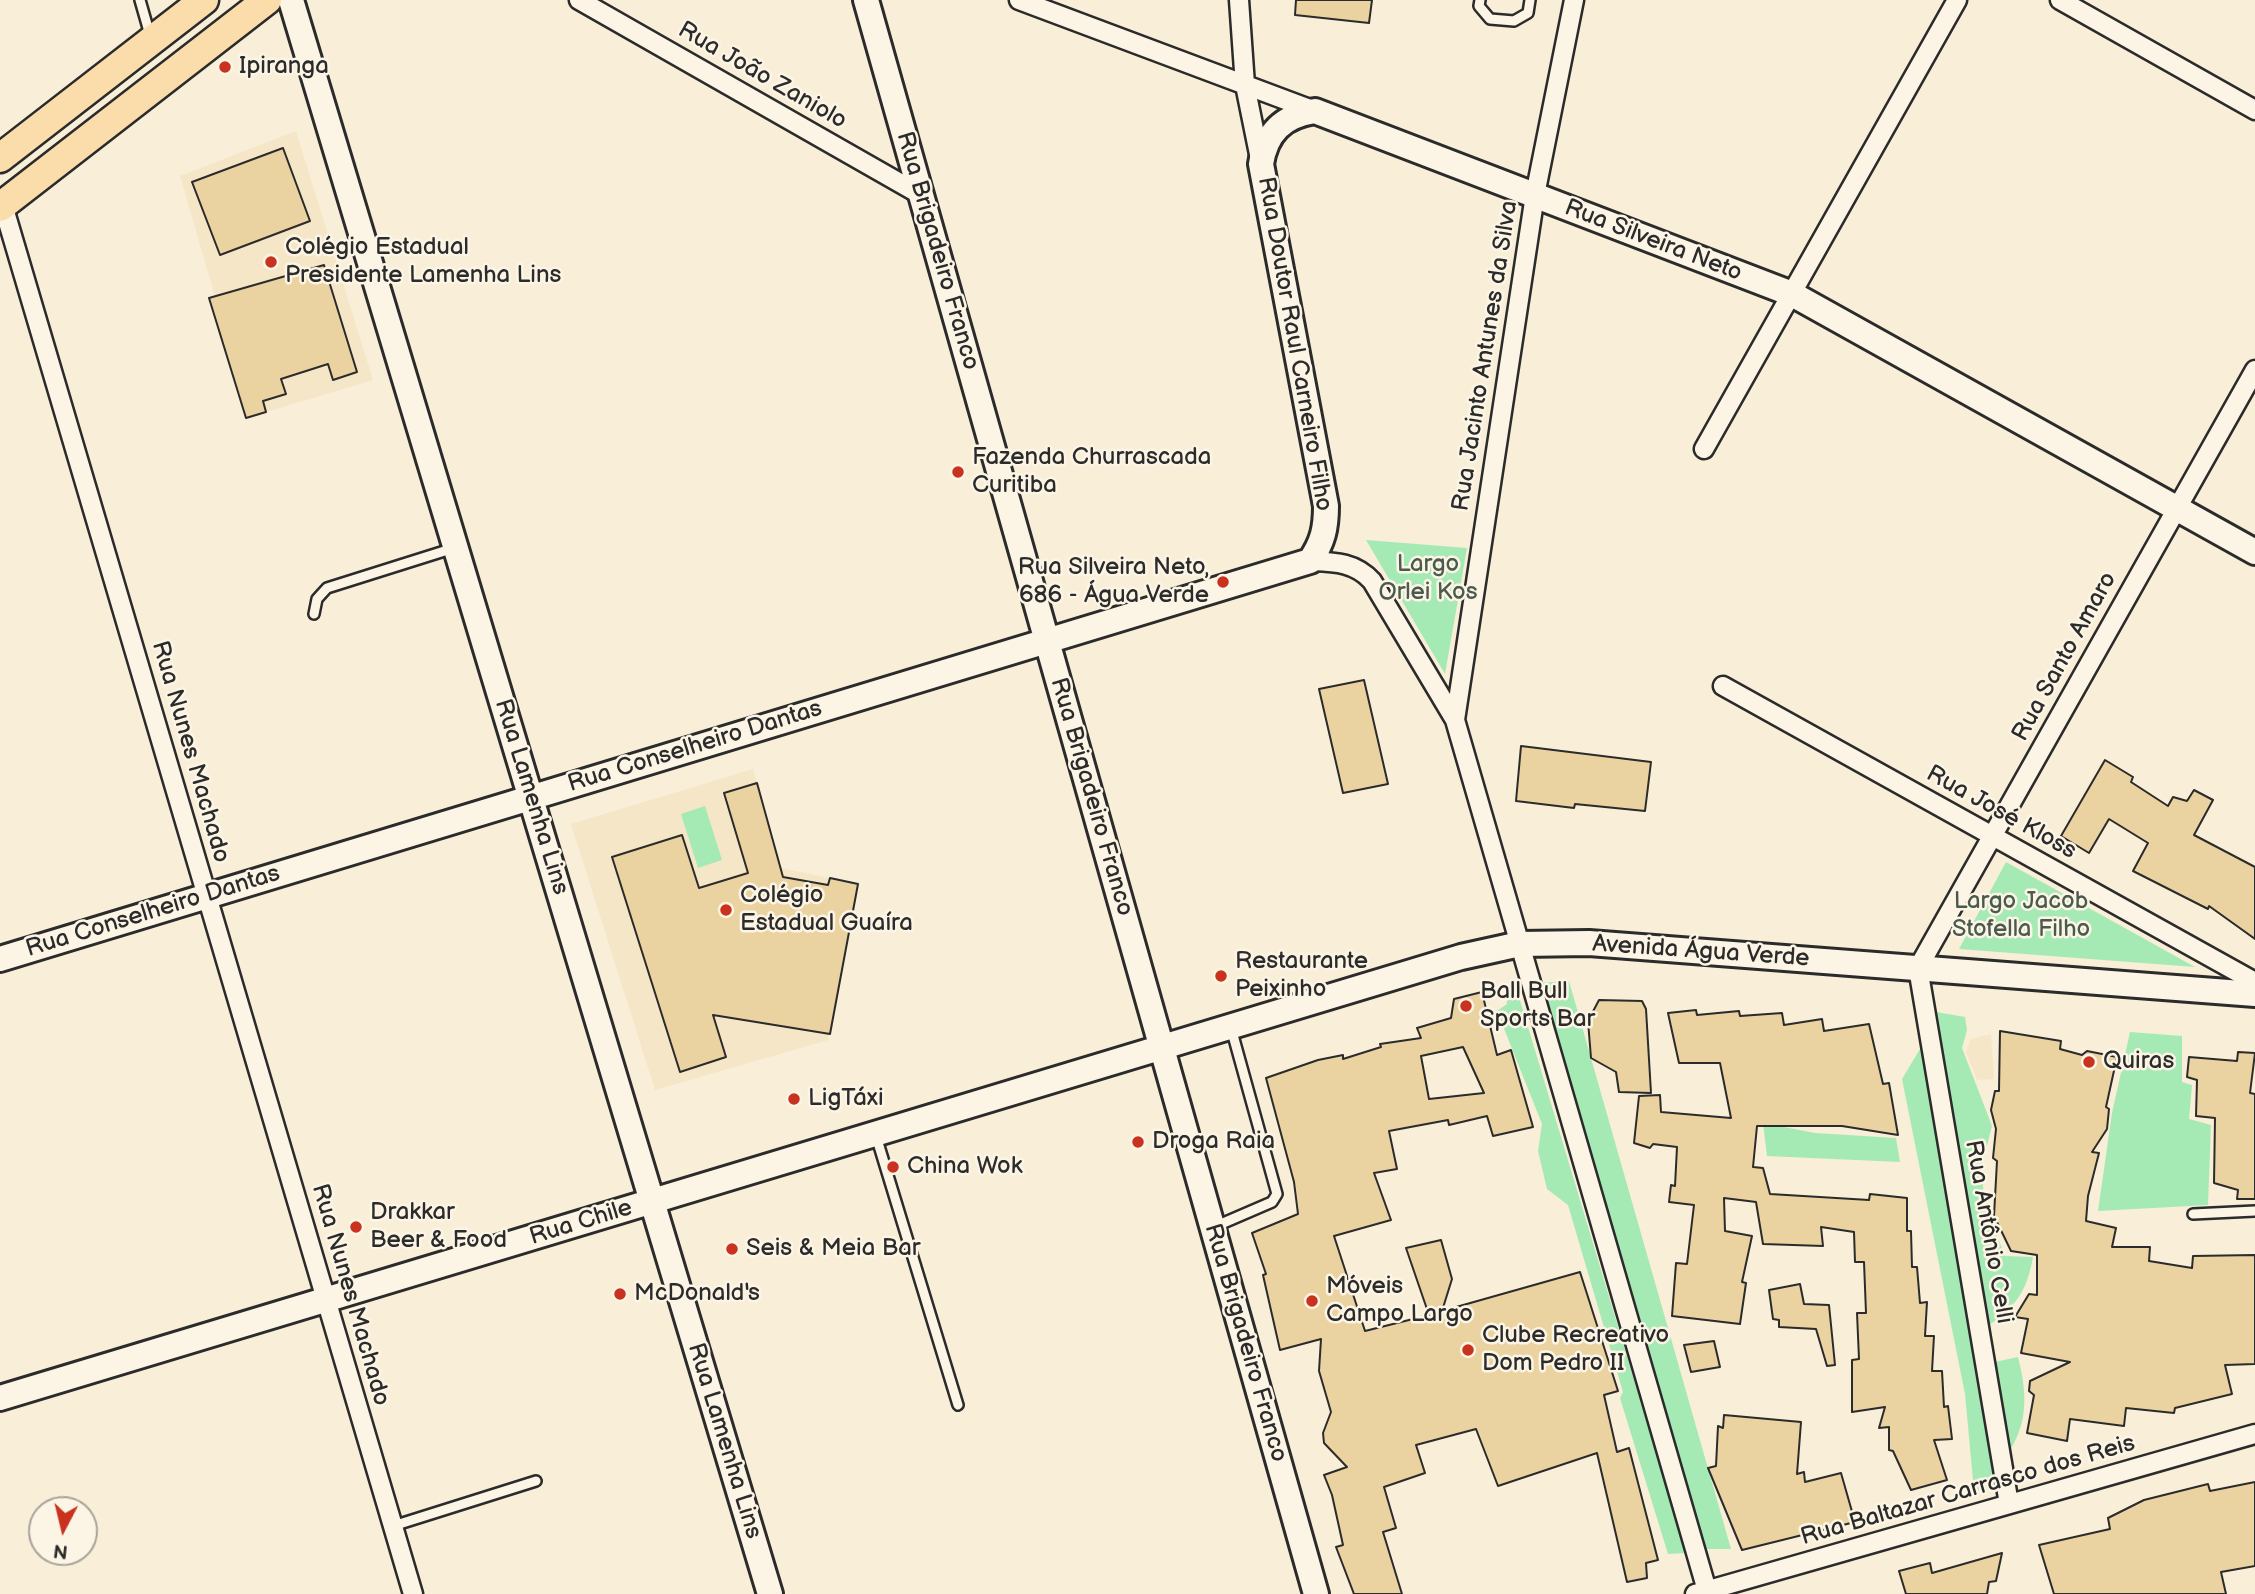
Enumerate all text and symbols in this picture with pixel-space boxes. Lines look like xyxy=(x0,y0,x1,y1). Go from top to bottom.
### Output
street label: Rua João Zaniolo xyxy=(673,16,851,136)
place label: Ipiranga xyxy=(239,53,329,81)
marker: Ipiranga xyxy=(217,59,233,75)
street label: Rua Brigadeiro Franco xyxy=(889,129,985,373)
street label: Rua Doutor Raul Carneiro Filho xyxy=(1250,175,1338,513)
street label: Rua Silveira Neto xyxy=(1560,194,1746,288)
street label: Rua Jacinto Antunes da Silva xyxy=(1447,199,1525,513)
place label: Colégio Estadual Presidente Lamenha Lins xyxy=(285,234,561,290)
marker: Colégio Estadual Presidente Lamenha Lins xyxy=(263,254,279,270)
place label: Fazenda Churrascada Curitiba xyxy=(972,444,1211,500)
marker: Fazenda Churrascada Curitiba xyxy=(950,464,966,480)
park label: Largo Orlei Kos xyxy=(1378,551,1478,607)
place label: Rua Silveira Neto, 686 - Água Verde xyxy=(1018,554,1209,610)
street label: Rua Santo Amaro xyxy=(2007,567,2123,747)
marker: Rua Silveira Neto, 686 - Água Verde xyxy=(1215,574,1231,590)
street label: Rua Nunes Machado xyxy=(145,638,235,866)
street label: Rua Brigadeiro Franco xyxy=(1043,675,1139,919)
street label: Rua Conselheiro Dantas xyxy=(565,695,825,799)
street label: Rua Lamenha Lins xyxy=(488,696,574,898)
street label: Rua José Kloss xyxy=(1921,760,2081,866)
street label: Rua Conselheiro Dantas xyxy=(23,860,283,964)
place label: Colégio Estadual Guaíra xyxy=(740,882,913,938)
park label: Largo Jacob Stofella Filho xyxy=(1952,888,2090,944)
marker: Colégio Estadual Guaíra xyxy=(718,902,734,918)
street label: Avenida Água Verde xyxy=(1592,930,1810,974)
place label: Restaurante Peixinho xyxy=(1235,948,1368,1004)
marker: Restaurante Peixinho xyxy=(1213,968,1229,984)
place label: Ball Bull Sports Bar xyxy=(1480,978,1595,1034)
marker: Ball Bull Sports Bar xyxy=(1458,998,1474,1014)
place label: Quiras xyxy=(2103,1048,2174,1076)
marker: Quiras xyxy=(2081,1054,2097,1070)
place label: LigTáxi xyxy=(808,1085,884,1113)
marker: LigTáxi xyxy=(786,1091,802,1107)
place label: Droga Raia xyxy=(1152,1128,1275,1156)
marker: Droga Raia xyxy=(1130,1134,1146,1150)
street label: Rua Antônio Celli xyxy=(1958,1138,2018,1326)
place label: China Wok xyxy=(907,1153,1022,1181)
marker: China Wok xyxy=(885,1159,901,1175)
street label: Rua Nunes Machado xyxy=(305,1181,395,1409)
street label: Rua Chile xyxy=(526,1194,636,1252)
place label: Drakkar Beer & Food xyxy=(370,1199,507,1255)
marker: Drakkar Beer & Food xyxy=(348,1219,364,1235)
street label: Rua Brigadeiro Franco xyxy=(1197,1221,1293,1465)
place label: Seis & Meia Bar xyxy=(746,1235,920,1263)
marker: Seis & Meia Bar xyxy=(724,1241,740,1257)
place label: Móveis Campo Largo xyxy=(1326,1273,1473,1329)
place label: McDonald's xyxy=(634,1280,760,1308)
marker: McDonald's xyxy=(612,1286,628,1302)
marker: Móveis Campo Largo xyxy=(1304,1293,1320,1309)
place label: Clube Recreativo Dom Pedro II xyxy=(1482,1322,1669,1378)
street label: Rua Lamenha Lins xyxy=(681,1340,767,1542)
marker: Clube Recreativo Dom Pedro II xyxy=(1460,1342,1476,1358)
street label: Rua Baltazar Carrasco dos Reis xyxy=(1798,1429,2138,1553)
north arrow xyxy=(28,1496,98,1566)
text: N xyxy=(52,1538,69,1563)

